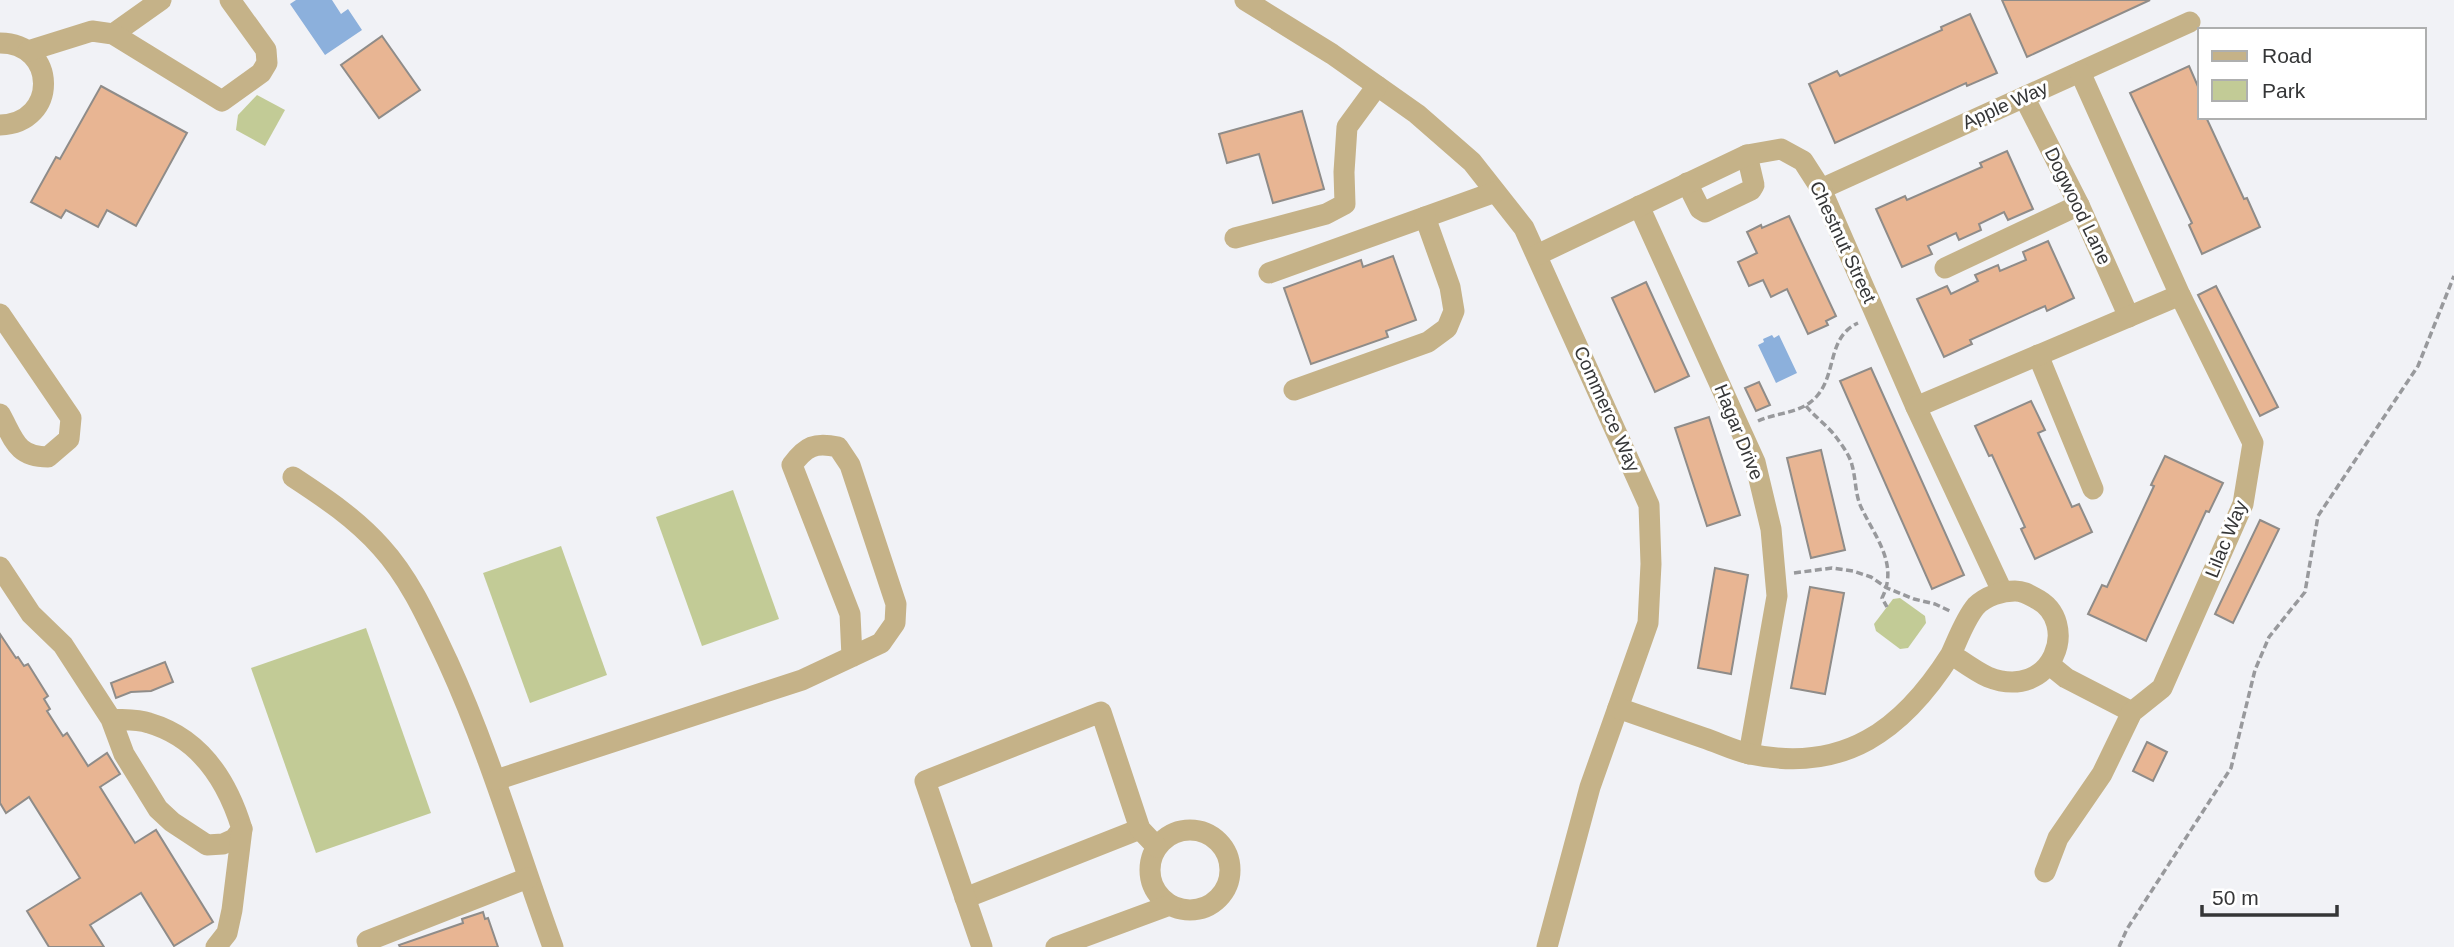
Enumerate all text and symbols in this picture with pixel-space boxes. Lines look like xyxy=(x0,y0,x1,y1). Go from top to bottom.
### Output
legend xyxy=(2198,28,2426,119)
text: Road xyxy=(2262,44,2312,67)
street label: Apple Way xyxy=(1959,77,2051,133)
text: Park xyxy=(2262,79,2306,102)
street label: Dogwood Lane xyxy=(2041,144,2115,268)
street label: Chestnut Street xyxy=(1806,178,1881,307)
street label: Commerce Way xyxy=(1570,343,1644,476)
street label: Hagar Drive xyxy=(1710,381,1768,483)
street label: Lilac Way xyxy=(2201,497,2251,581)
scale bar xyxy=(2202,874,2337,918)
text: 50 m xyxy=(2212,886,2259,909)

